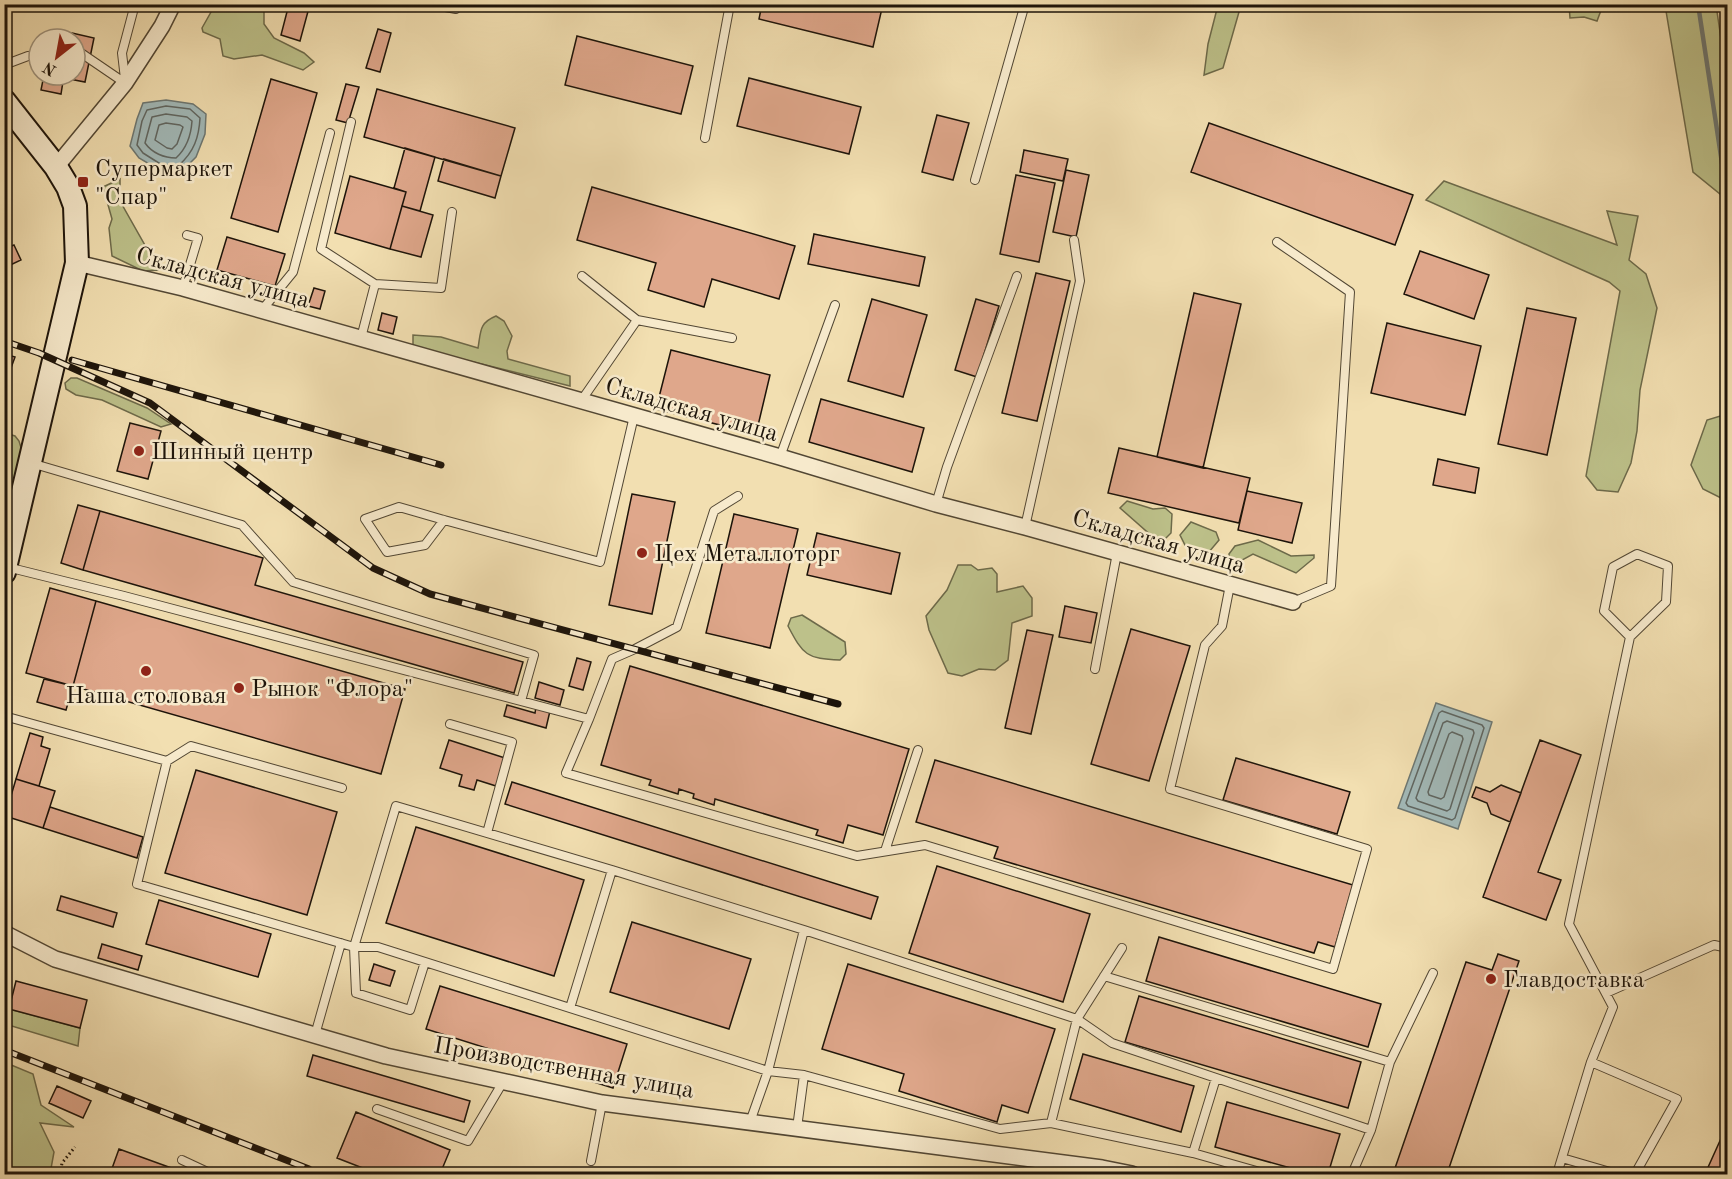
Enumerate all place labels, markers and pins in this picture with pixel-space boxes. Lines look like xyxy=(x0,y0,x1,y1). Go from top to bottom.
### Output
place label: Супермаркет "Спар" xyxy=(95,158,233,210)
marker: Супермаркет "Спар" xyxy=(76,175,90,189)
place label: Шинный центр xyxy=(151,441,313,465)
marker: Шинный центр xyxy=(132,444,146,458)
place label: Цех Металлоторг xyxy=(654,543,840,567)
marker: Цех Металлоторг xyxy=(635,546,649,560)
marker: Наша столовая xyxy=(139,664,153,678)
place label: Рынок "Флора" xyxy=(251,678,413,702)
marker: Рынок "Флора" xyxy=(232,681,246,695)
place label: Наша столовая xyxy=(65,685,227,709)
place label: Главдоставка xyxy=(1503,969,1645,993)
marker: Главдоставка xyxy=(1484,972,1498,986)

